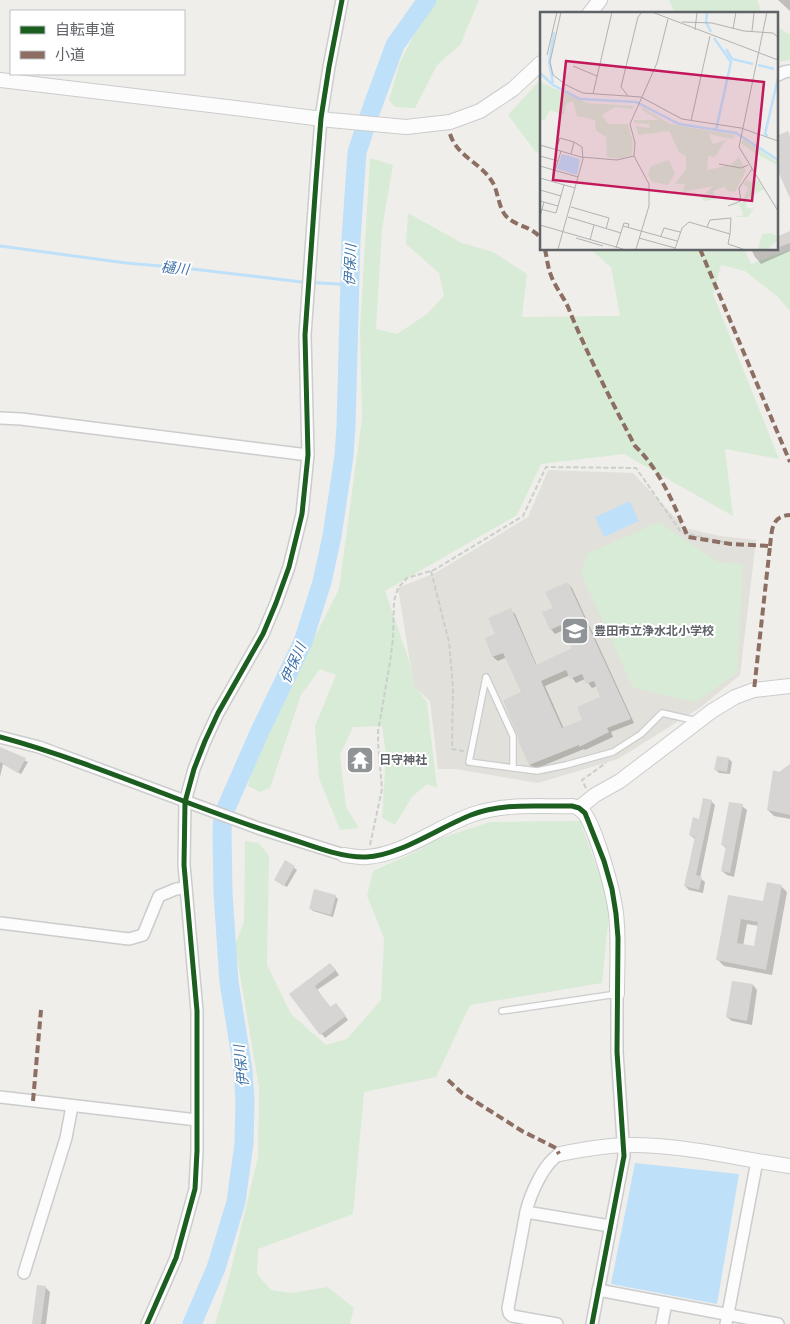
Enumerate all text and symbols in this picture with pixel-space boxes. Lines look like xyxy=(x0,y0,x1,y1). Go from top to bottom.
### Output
legend xyxy=(10,10,185,75)
inset map xyxy=(540,12,778,250)
text: 自転車道 xyxy=(55,21,115,39)
text: 小道 xyxy=(55,46,85,64)
water label: 伊保川 xyxy=(341,242,359,286)
water label: 樋川 xyxy=(160,259,192,278)
school or university icon: 豊田市立浄水北小学校 xyxy=(560,616,590,646)
place label: 豊田市立浄水北小学校 xyxy=(594,624,714,638)
water label: 伊保川 xyxy=(277,639,310,685)
temple icon: 日守神社 xyxy=(345,745,375,775)
place label: 日守神社 xyxy=(379,753,427,767)
water label: 伊保川 xyxy=(231,1042,251,1088)

